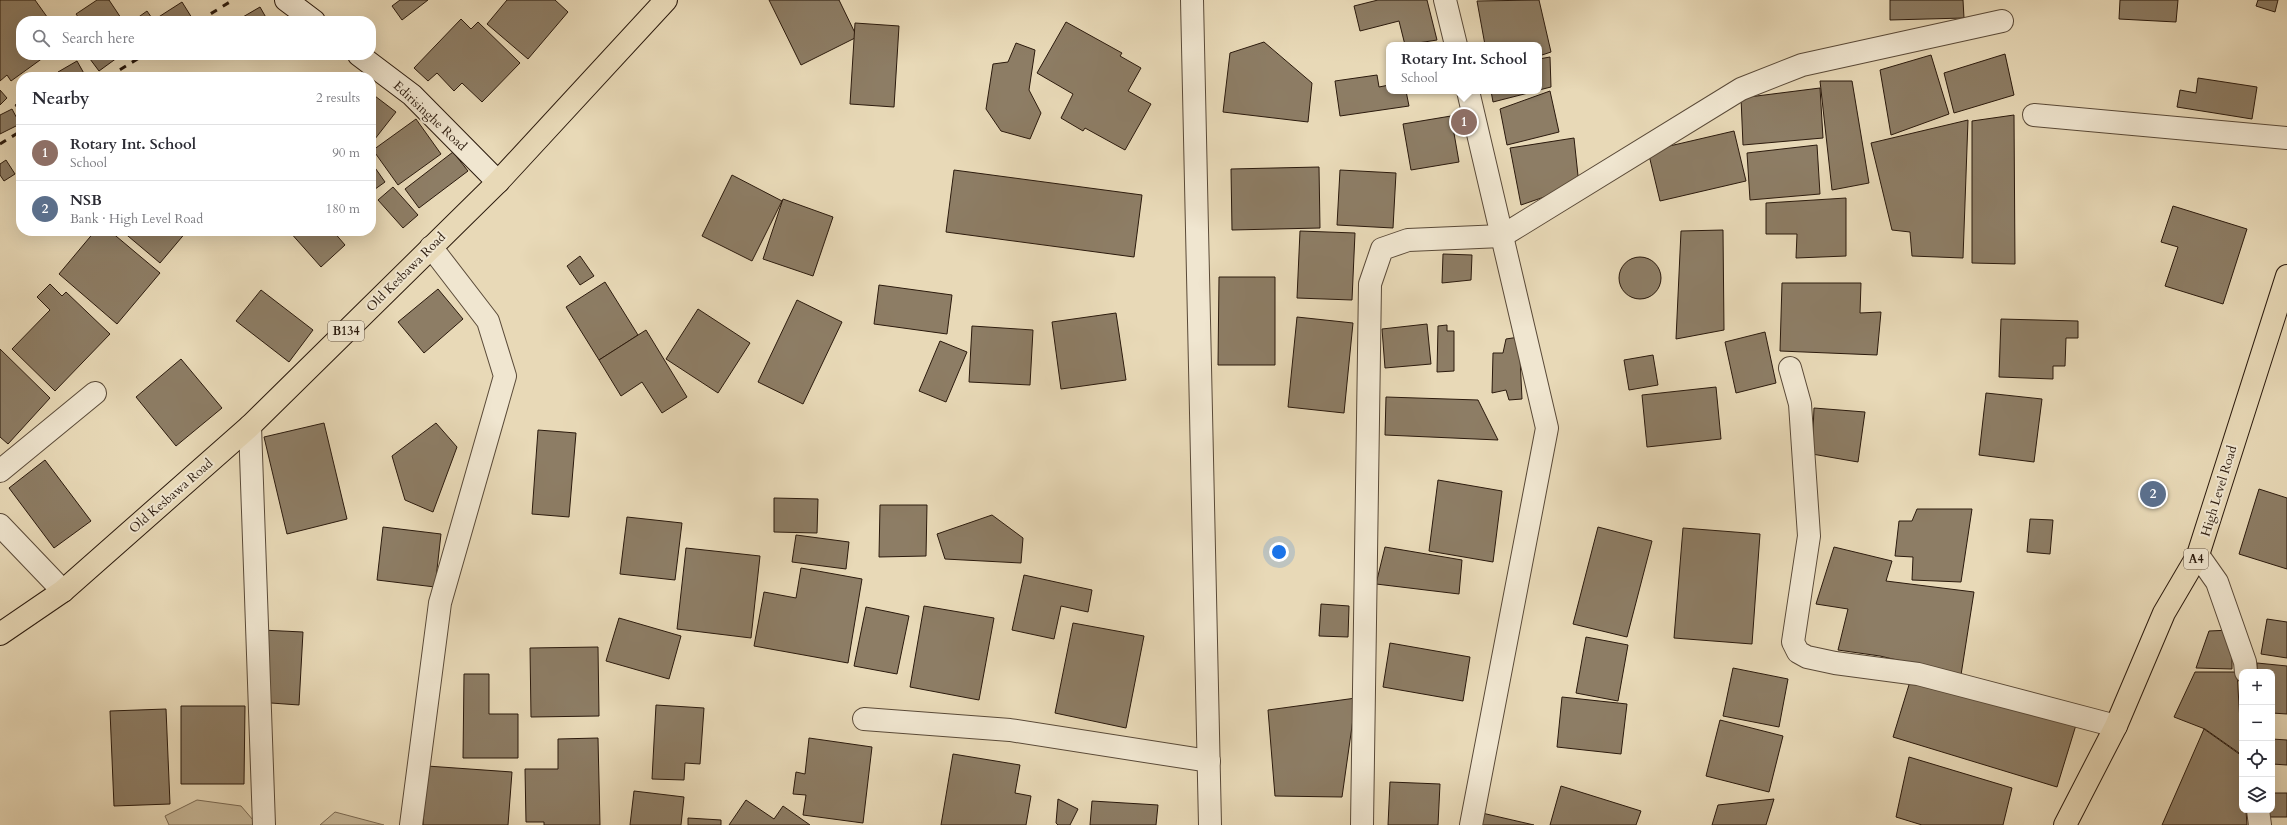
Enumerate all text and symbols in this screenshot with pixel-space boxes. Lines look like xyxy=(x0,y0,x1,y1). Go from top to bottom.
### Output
search box xyxy=(16,16,376,60)
icon: search xyxy=(30,27,52,49)
text: Search here xyxy=(62,28,135,48)
popup xyxy=(1386,42,1542,94)
text: Rotary Int. School xyxy=(1401,49,1527,69)
text: School xyxy=(1401,69,1438,87)
street label: Edirisinghe Road xyxy=(389,77,471,155)
text: Nearby xyxy=(32,87,89,110)
text: 2 results xyxy=(316,89,360,107)
pin: 1 xyxy=(1451,107,1477,137)
text: Rotary Int. School xyxy=(70,134,196,154)
text: 1 xyxy=(42,144,48,162)
text: 90 m xyxy=(332,144,360,162)
text: School xyxy=(70,154,107,172)
text: NSB xyxy=(70,190,102,210)
text: 2 xyxy=(42,200,48,218)
text: 180 m xyxy=(326,200,360,218)
text: Bank · High Level Road xyxy=(70,210,203,228)
street label: Old Kesbawa Road xyxy=(362,228,450,316)
road number: B134 xyxy=(328,321,364,341)
street label: High Level Road xyxy=(2197,443,2241,539)
street label: Old Kesbawa Road xyxy=(125,455,217,537)
pin: 2 xyxy=(2140,479,2166,509)
your location xyxy=(1269,542,1289,562)
road number: A4 xyxy=(2184,549,2208,569)
map controls xyxy=(2239,669,2275,813)
button: + xyxy=(2239,669,2275,705)
button: − xyxy=(2239,705,2275,741)
button: locate xyxy=(2239,741,2275,777)
button: layers xyxy=(2239,777,2275,813)

